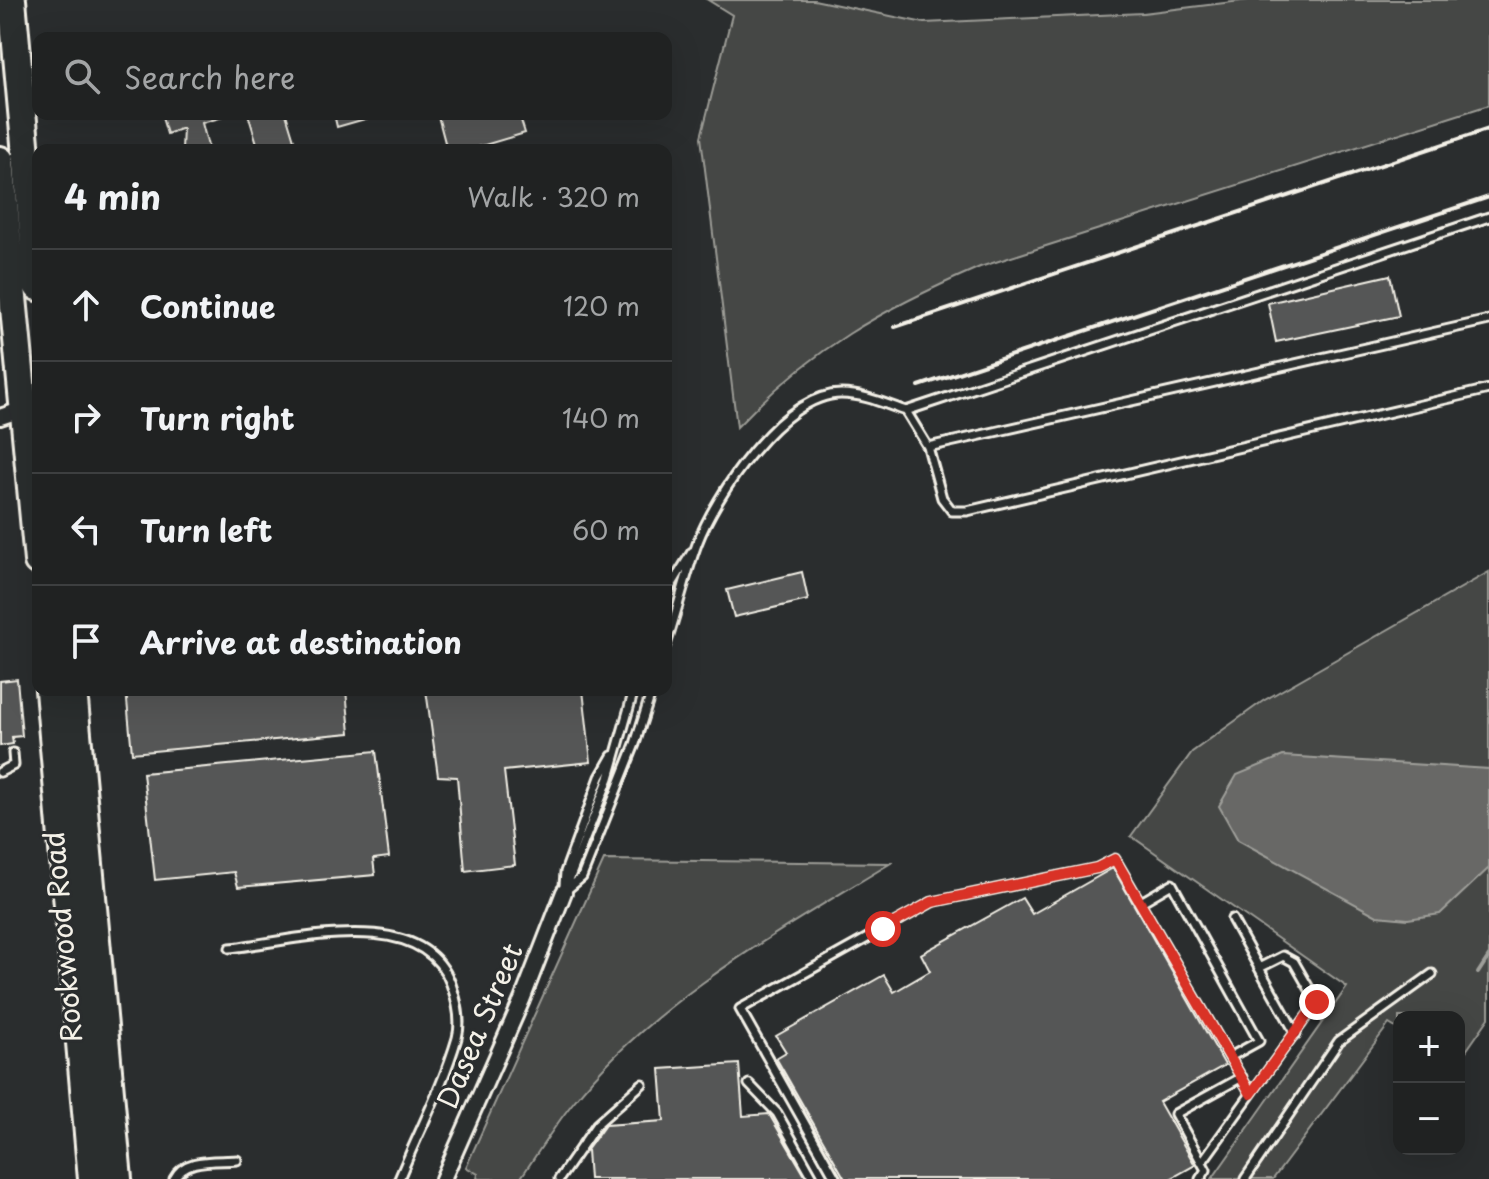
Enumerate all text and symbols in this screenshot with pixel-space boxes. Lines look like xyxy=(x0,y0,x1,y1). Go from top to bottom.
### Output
search box xyxy=(32,32,672,120)
icon: search xyxy=(60,54,104,98)
text: Search here xyxy=(124,54,296,99)
text: 4 min xyxy=(64,170,161,222)
text: Walk · 320 m xyxy=(467,177,640,216)
icon: ahead xyxy=(64,283,108,327)
text: Continue xyxy=(140,283,275,328)
text: 120 m xyxy=(563,286,640,325)
icon: right xyxy=(64,395,108,439)
text: Turn right xyxy=(140,395,295,440)
text: 140 m xyxy=(562,398,640,437)
icon: left xyxy=(64,507,108,551)
text: Turn left xyxy=(140,507,272,552)
text: 60 m xyxy=(572,510,640,549)
icon: arrive xyxy=(64,619,108,663)
text: Arrive at destination xyxy=(140,619,462,664)
street label: Rookwood Road xyxy=(31,830,92,1045)
route start xyxy=(865,911,901,947)
street label: Dasea Street xyxy=(424,936,533,1115)
route end xyxy=(1299,984,1335,1020)
map controls xyxy=(1393,1011,1465,1155)
button: + xyxy=(1393,1011,1465,1083)
button: − xyxy=(1393,1083,1465,1155)

